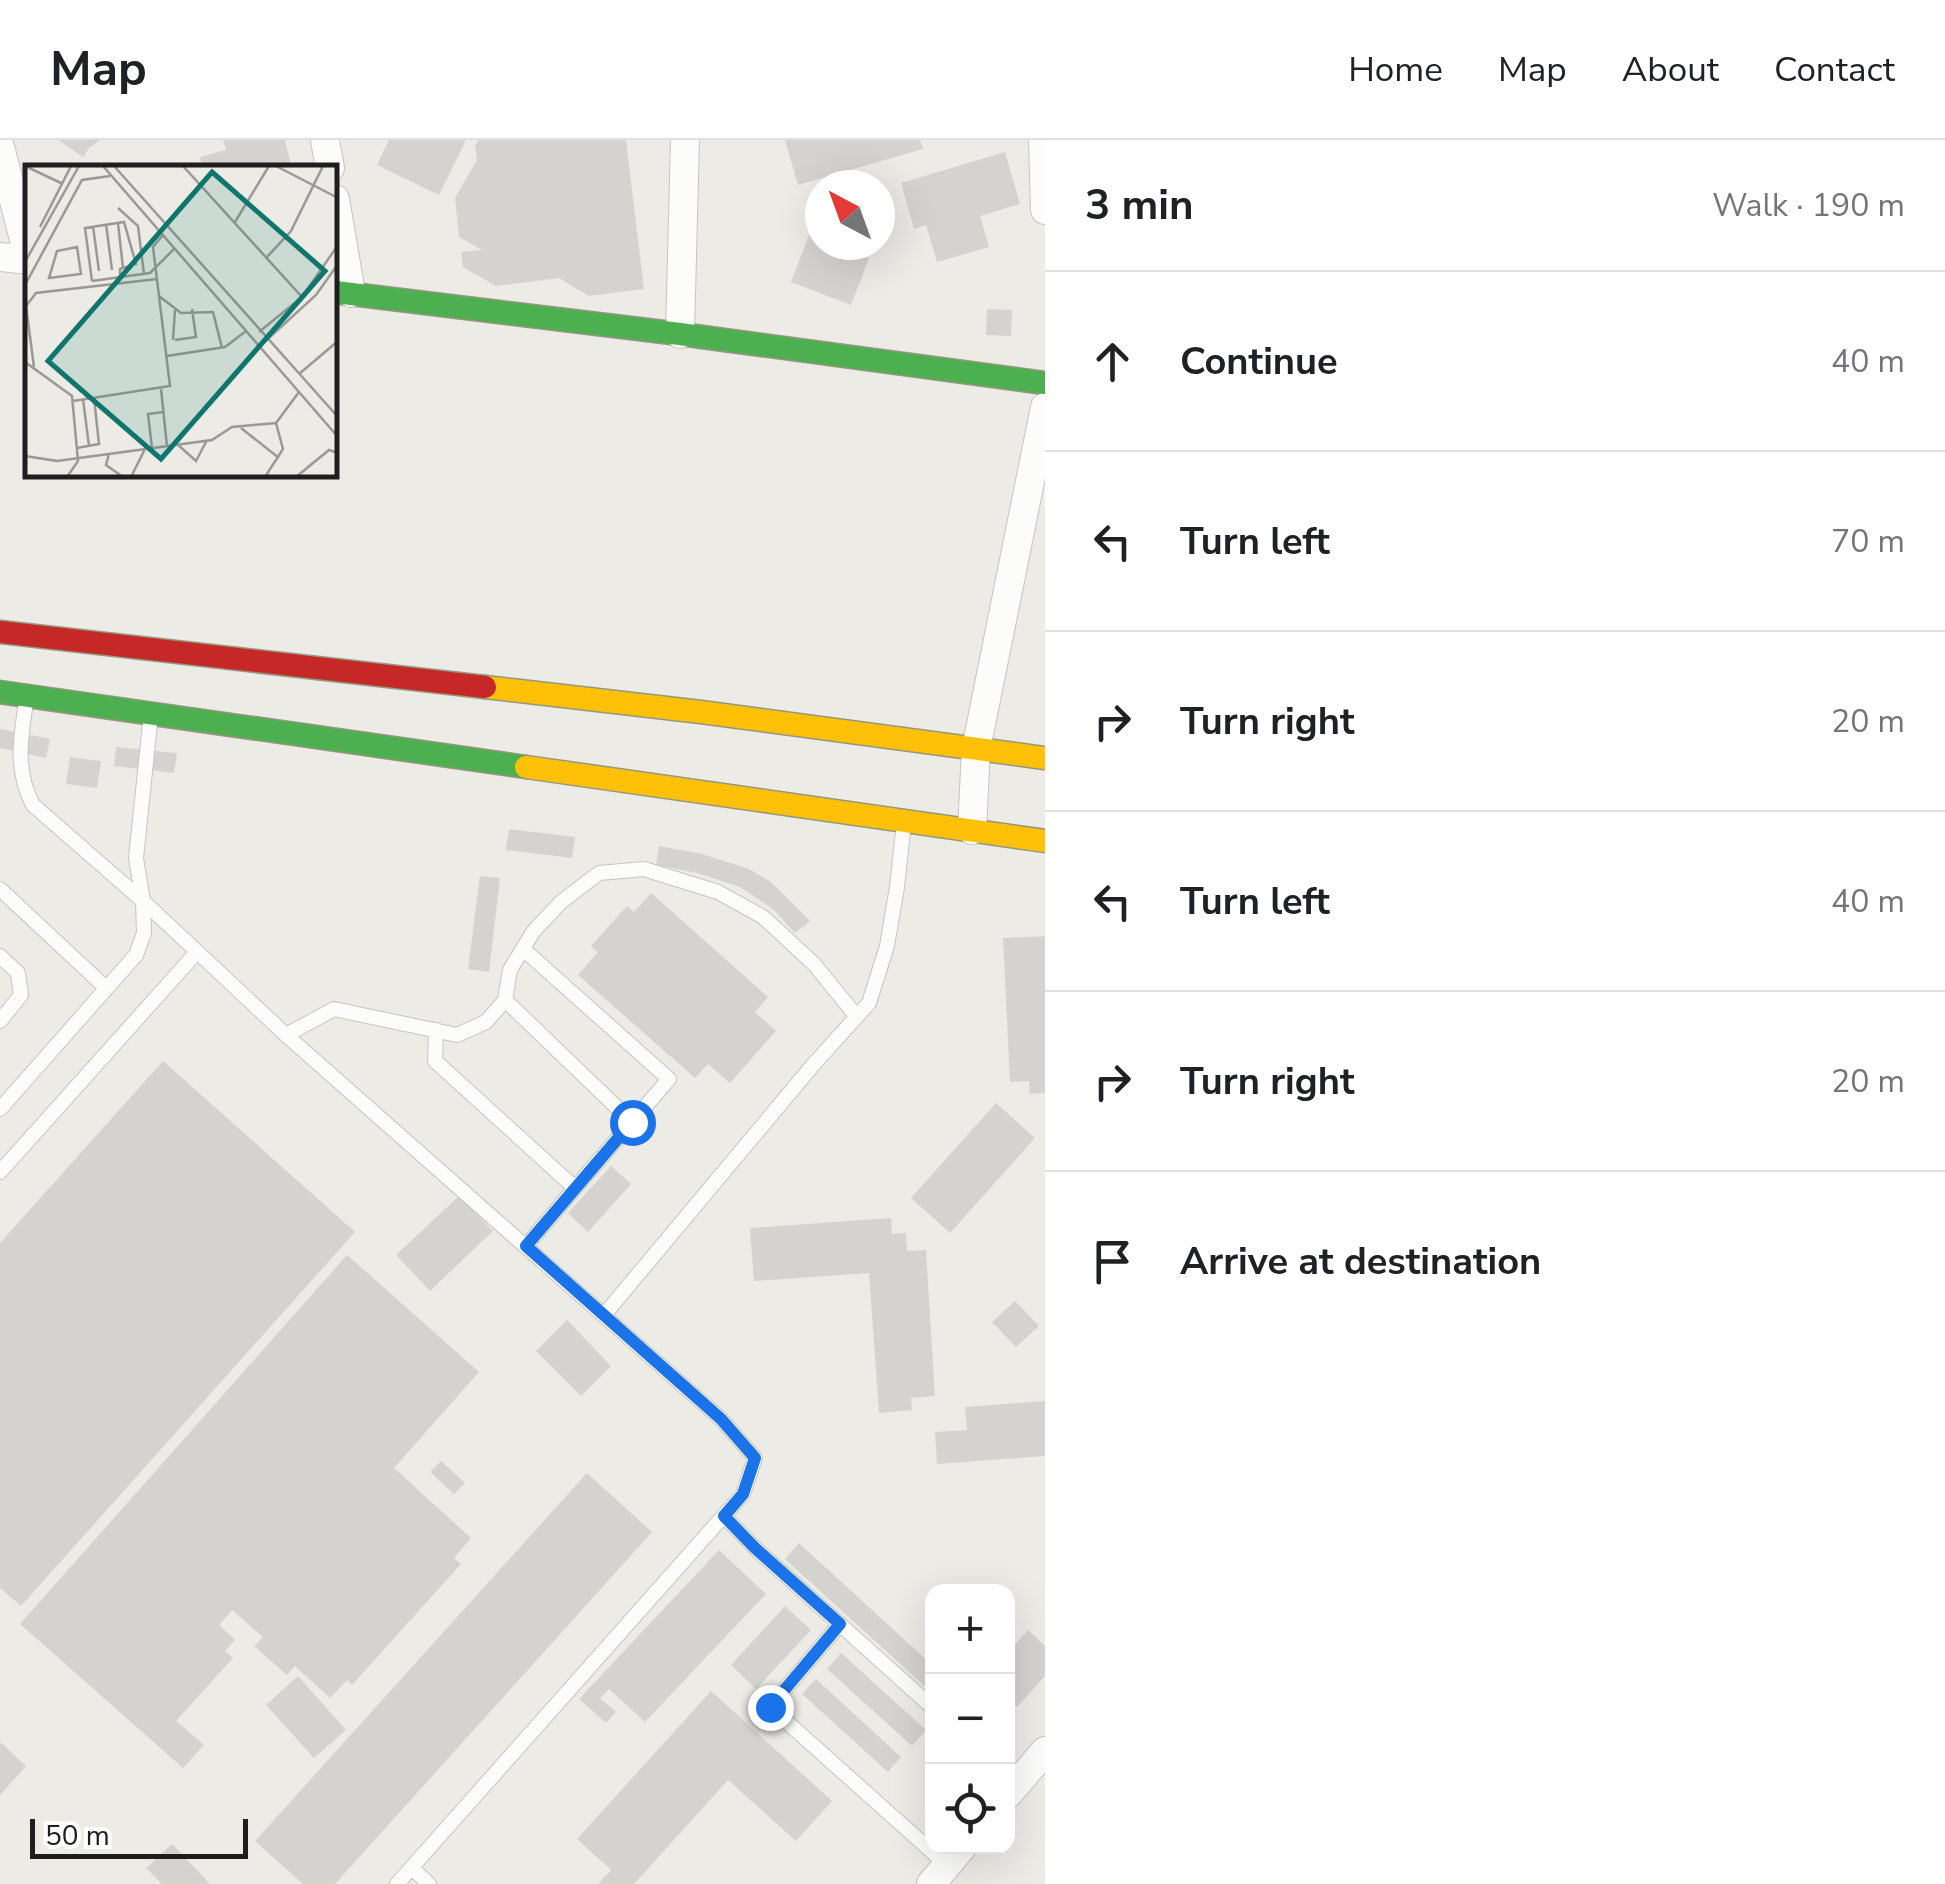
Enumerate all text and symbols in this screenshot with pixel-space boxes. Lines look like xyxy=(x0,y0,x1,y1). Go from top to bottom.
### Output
text: Map xyxy=(50,36,147,102)
text: Home xyxy=(1348,46,1443,93)
text: Map xyxy=(1498,46,1567,93)
text: About xyxy=(1622,46,1719,93)
text: Contact xyxy=(1774,46,1895,93)
inset map xyxy=(25,165,338,478)
north arrow xyxy=(805,170,895,260)
text: 3 min xyxy=(1085,177,1194,234)
text: Walk · 190 m xyxy=(1712,184,1905,227)
icon: ahead xyxy=(1085,334,1140,389)
text: Continue xyxy=(1180,336,1338,387)
text: 40 m xyxy=(1831,340,1905,383)
icon: left xyxy=(1085,514,1140,569)
text: Turn left xyxy=(1180,516,1330,567)
text: 70 m xyxy=(1831,520,1905,563)
icon: right xyxy=(1085,694,1140,749)
text: Turn right xyxy=(1180,696,1355,747)
text: 20 m xyxy=(1831,700,1905,743)
icon: left xyxy=(1085,874,1140,929)
text: Turn left xyxy=(1180,876,1330,927)
text: 40 m xyxy=(1831,880,1905,923)
icon: right xyxy=(1085,1054,1140,1109)
text: Turn right xyxy=(1180,1056,1355,1107)
text: 20 m xyxy=(1831,1060,1905,1103)
route start xyxy=(610,1100,656,1146)
icon: arrive xyxy=(1085,1234,1140,1289)
text: Arrive at destination xyxy=(1180,1236,1541,1287)
map controls xyxy=(925,1584,1015,1854)
button: + xyxy=(925,1584,1015,1674)
button: − xyxy=(925,1674,1015,1764)
route end xyxy=(748,1685,794,1731)
button: locate xyxy=(925,1764,1015,1854)
scale bar xyxy=(30,1814,248,1858)
text: 50 m xyxy=(45,1817,110,1855)

